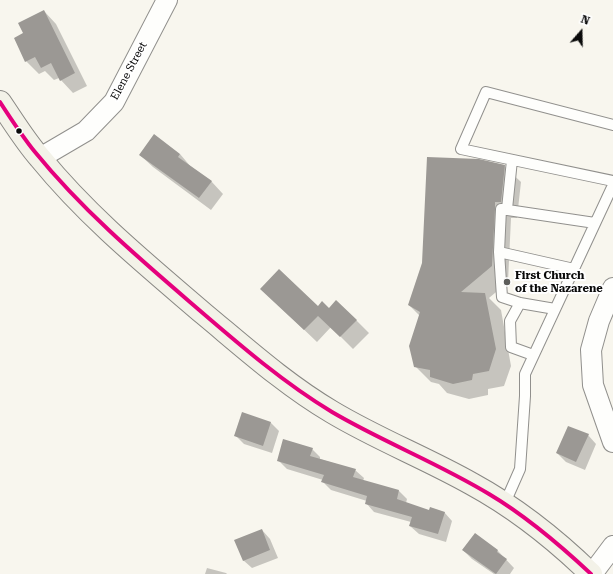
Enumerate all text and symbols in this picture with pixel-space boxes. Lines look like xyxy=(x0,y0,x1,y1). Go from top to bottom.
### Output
north arrow xyxy=(561,12,601,52)
text: N xyxy=(579,13,591,28)
street label: Elene Street xyxy=(108,40,150,102)
unlabelled marker xyxy=(14,126,24,136)
place label: First Church of the Nazarene xyxy=(515,269,603,295)
marker: First Church of the Nazarene xyxy=(502,277,512,287)

